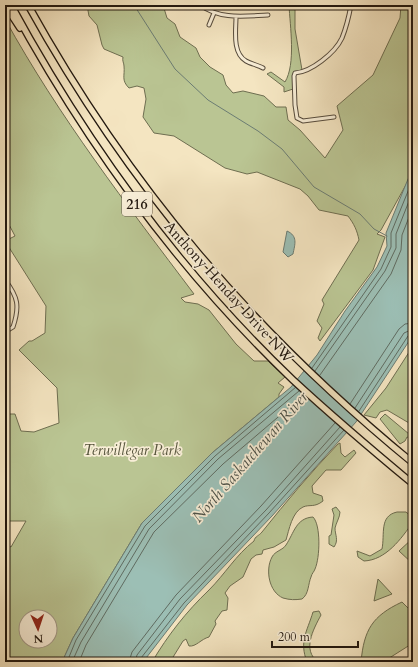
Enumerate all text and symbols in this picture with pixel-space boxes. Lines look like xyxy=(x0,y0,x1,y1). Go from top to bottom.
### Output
road number: 216 xyxy=(122,192,152,216)
street label: Anthony Henday Drive NW xyxy=(160,217,299,368)
water label: North Saskatchewan River xyxy=(187,386,314,527)
park label: Terwillegar Park xyxy=(83,440,181,460)
north arrow xyxy=(18,609,58,649)
scale bar xyxy=(272,623,358,649)
text: 200 m xyxy=(278,629,311,645)
text: N xyxy=(33,631,44,646)

